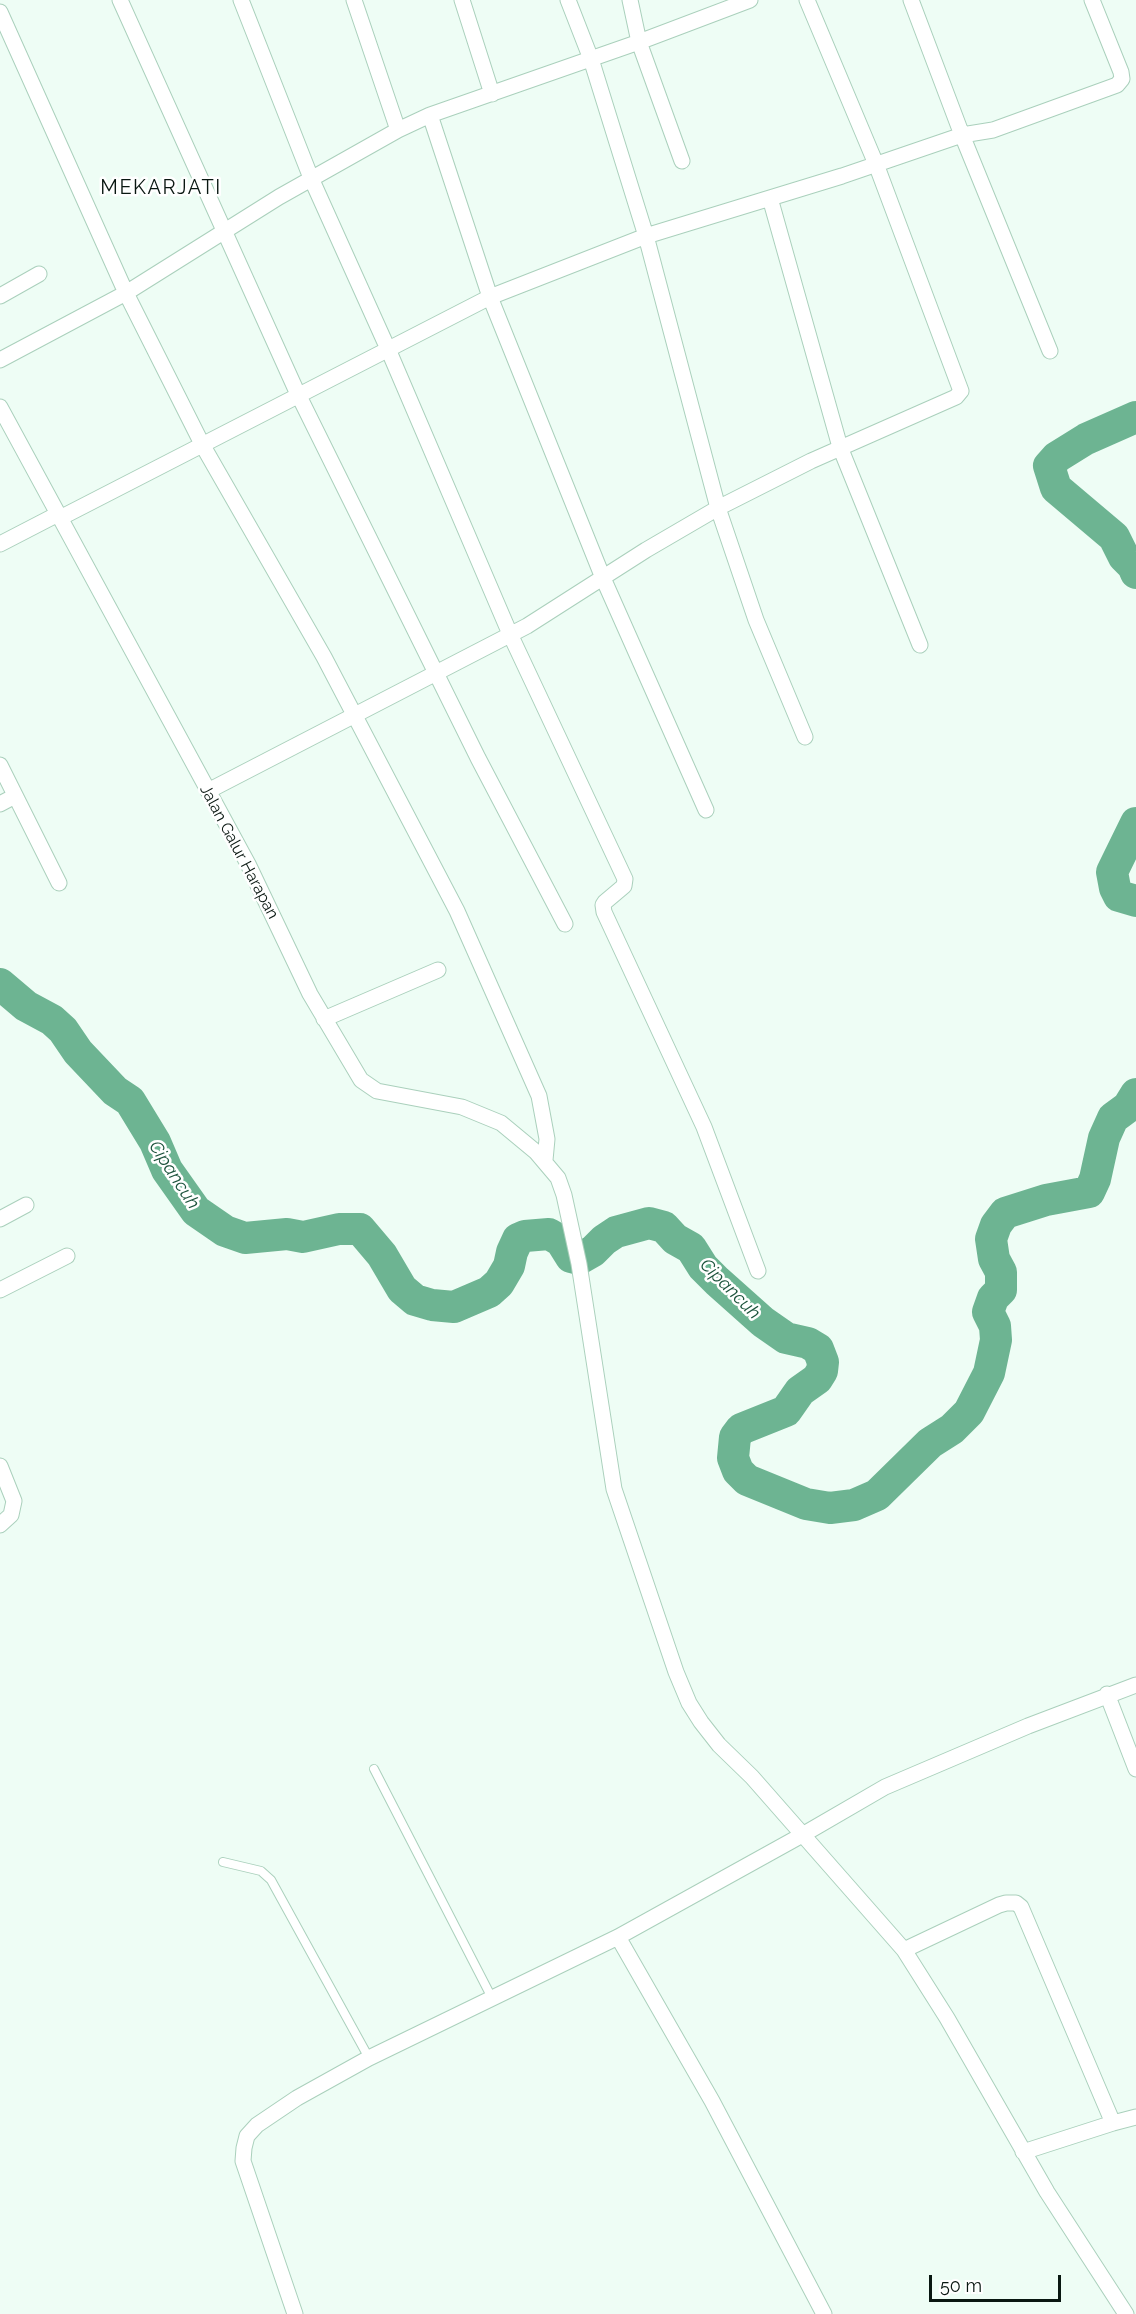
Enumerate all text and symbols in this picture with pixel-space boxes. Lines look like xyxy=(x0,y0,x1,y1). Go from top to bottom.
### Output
district label: MEKARJATI xyxy=(100,176,222,200)
street label: Jalan Galur Harapan xyxy=(196,782,282,922)
water label: Cipancuh xyxy=(144,1137,204,1213)
water label: Cipancuh xyxy=(695,1254,765,1324)
scale bar xyxy=(932,2263,1064,2301)
text: 50 m xyxy=(940,2275,982,2296)

